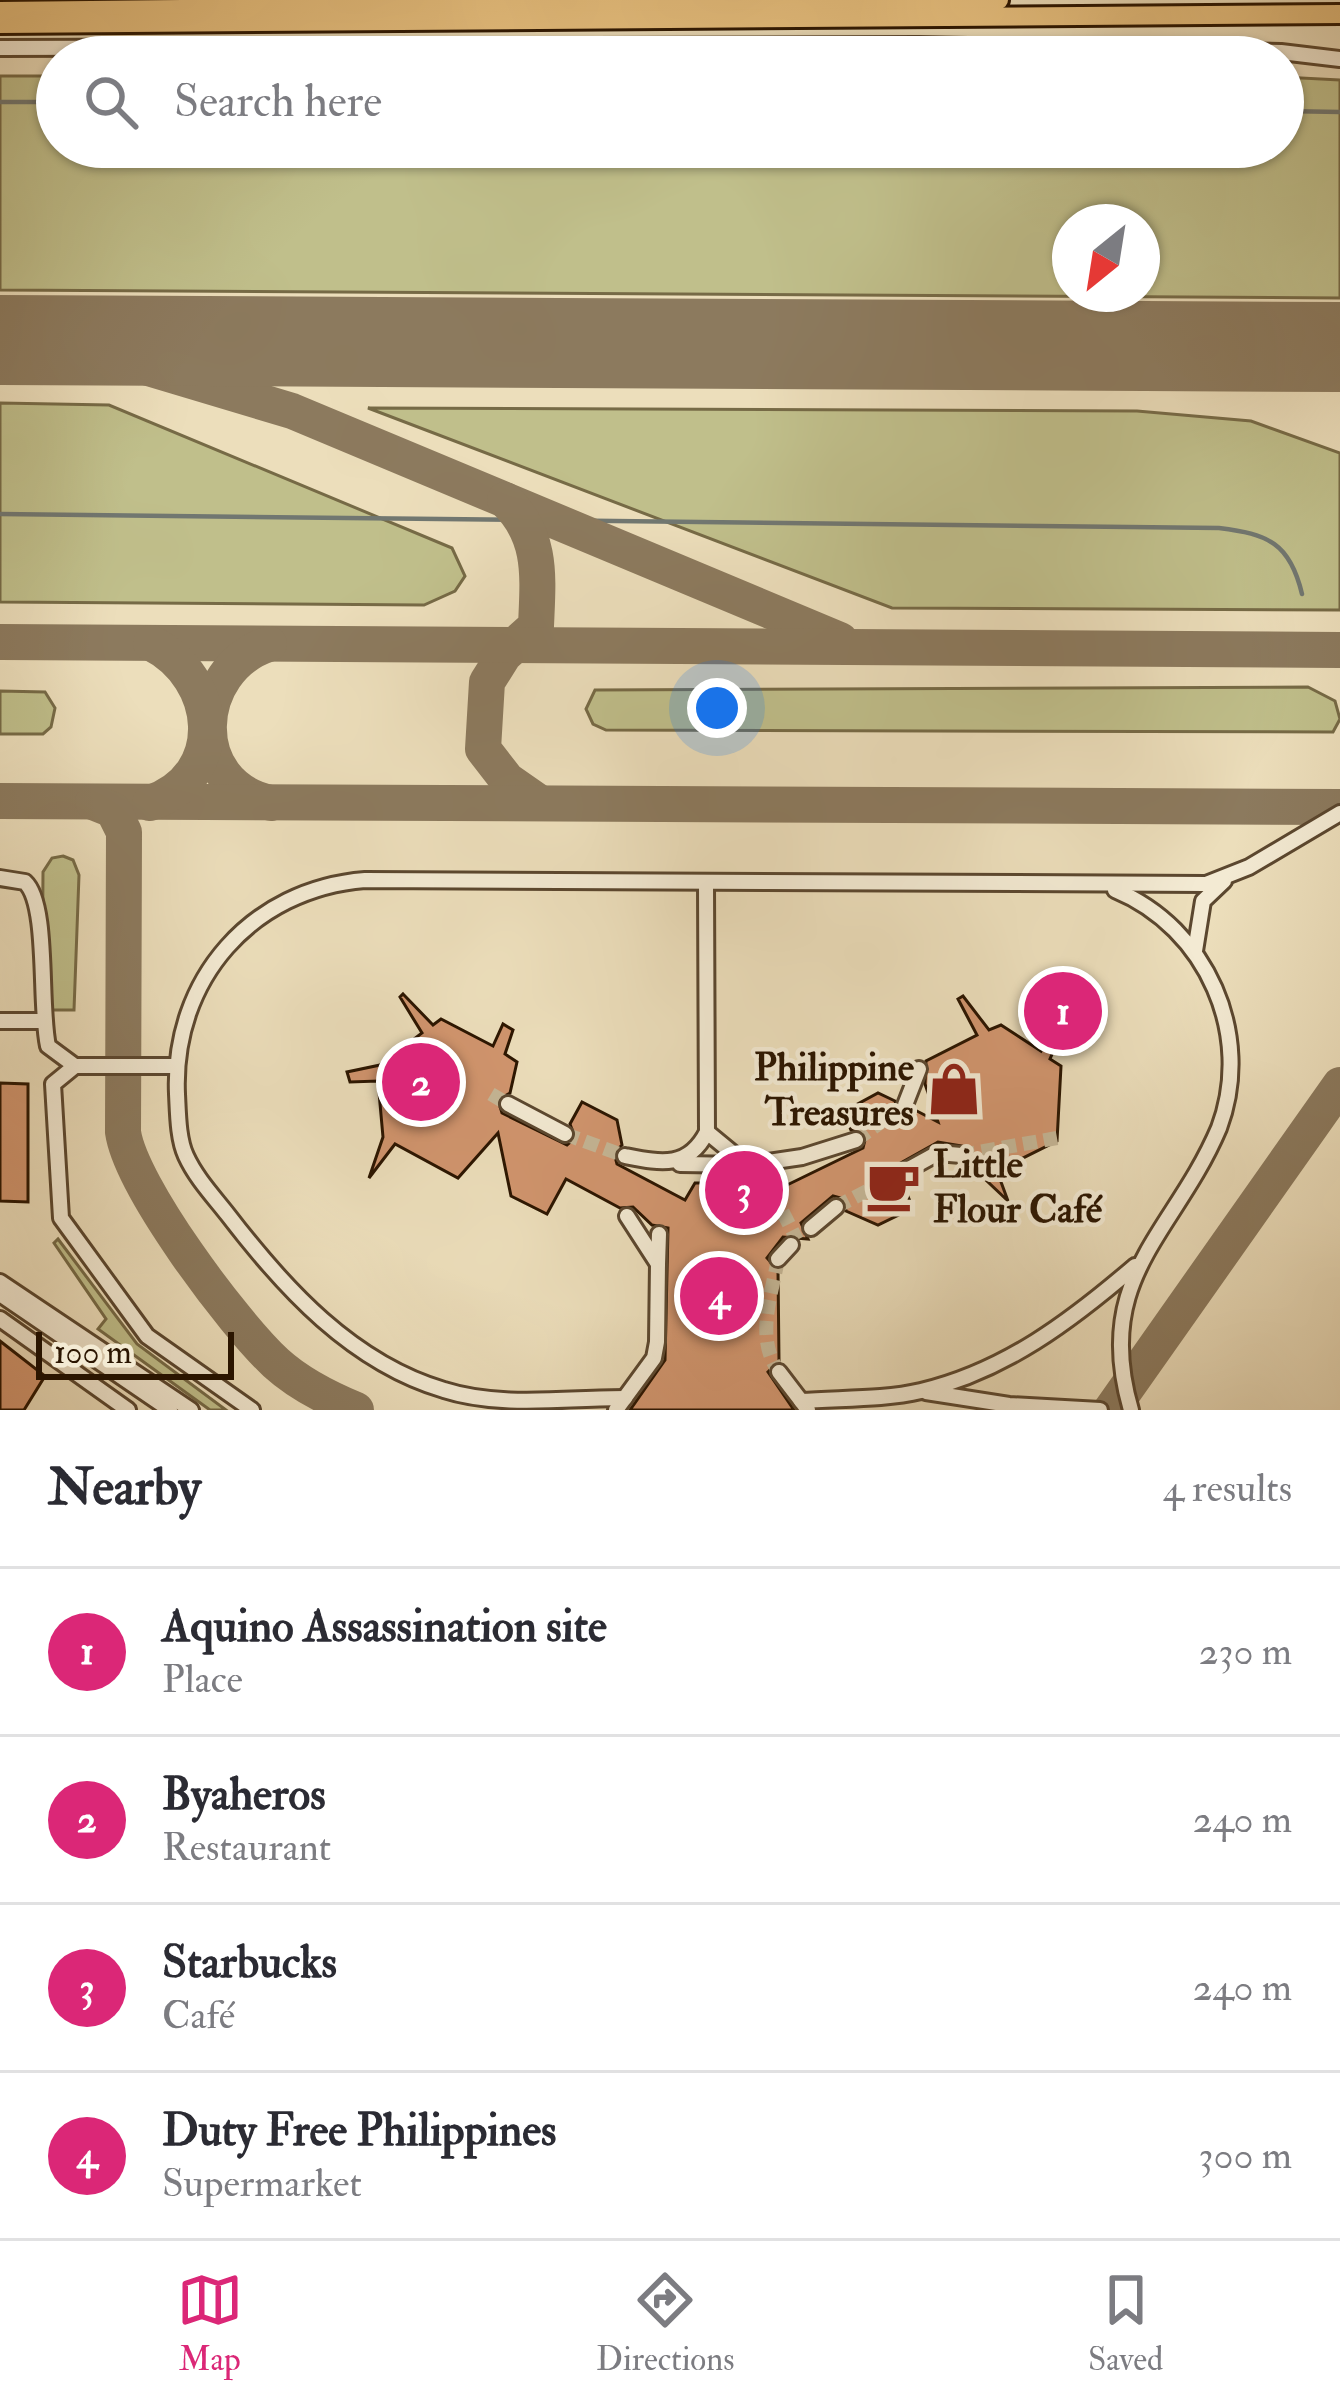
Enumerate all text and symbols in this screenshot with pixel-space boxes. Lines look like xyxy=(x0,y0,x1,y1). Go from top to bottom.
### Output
search box xyxy=(36,36,1304,168)
icon: search xyxy=(78,69,144,135)
text: Search here xyxy=(174,74,382,130)
north arrow xyxy=(1052,204,1160,312)
your location xyxy=(687,678,747,738)
pin: 1 xyxy=(1024,966,1102,1056)
pin: 2 xyxy=(382,1037,460,1127)
place label: Philippine Treasures xyxy=(754,1043,915,1137)
shop icon: Philippine Treasures xyxy=(925,1060,983,1118)
place label: Little Flour Café xyxy=(933,1140,1103,1234)
pin: 3 xyxy=(705,1145,783,1235)
cafe icon: Little Flour Café xyxy=(864,1157,922,1215)
pin: 4 xyxy=(680,1251,758,1341)
scale bar xyxy=(36,1326,234,1379)
text: 100 m xyxy=(54,1332,132,1373)
text: Nearby xyxy=(48,1456,201,1520)
text: 4 results xyxy=(1163,1464,1292,1513)
text: Aquino Assassination site xyxy=(162,1599,607,1655)
text: 1 xyxy=(80,1627,94,1676)
text: 230 m xyxy=(1199,1627,1292,1676)
text: Place xyxy=(162,1655,243,1704)
text: Byaheros xyxy=(162,1767,326,1823)
text: 2 xyxy=(77,1795,97,1844)
text: 240 m xyxy=(1193,1795,1292,1844)
text: Restaurant xyxy=(162,1823,331,1872)
text: Starbucks xyxy=(162,1935,337,1991)
text: 3 xyxy=(80,1963,94,2012)
text: 240 m xyxy=(1193,1963,1292,2012)
text: Café xyxy=(162,1991,235,2040)
text: Duty Free Philippines xyxy=(162,2103,556,2159)
text: 4 xyxy=(76,2131,98,2180)
text: 300 m xyxy=(1199,2131,1292,2180)
text: Supermarket xyxy=(162,2159,362,2208)
tab: Map xyxy=(177,2267,243,2380)
tab: Directions xyxy=(596,2267,735,2380)
tab: Saved xyxy=(1088,2267,1163,2380)

